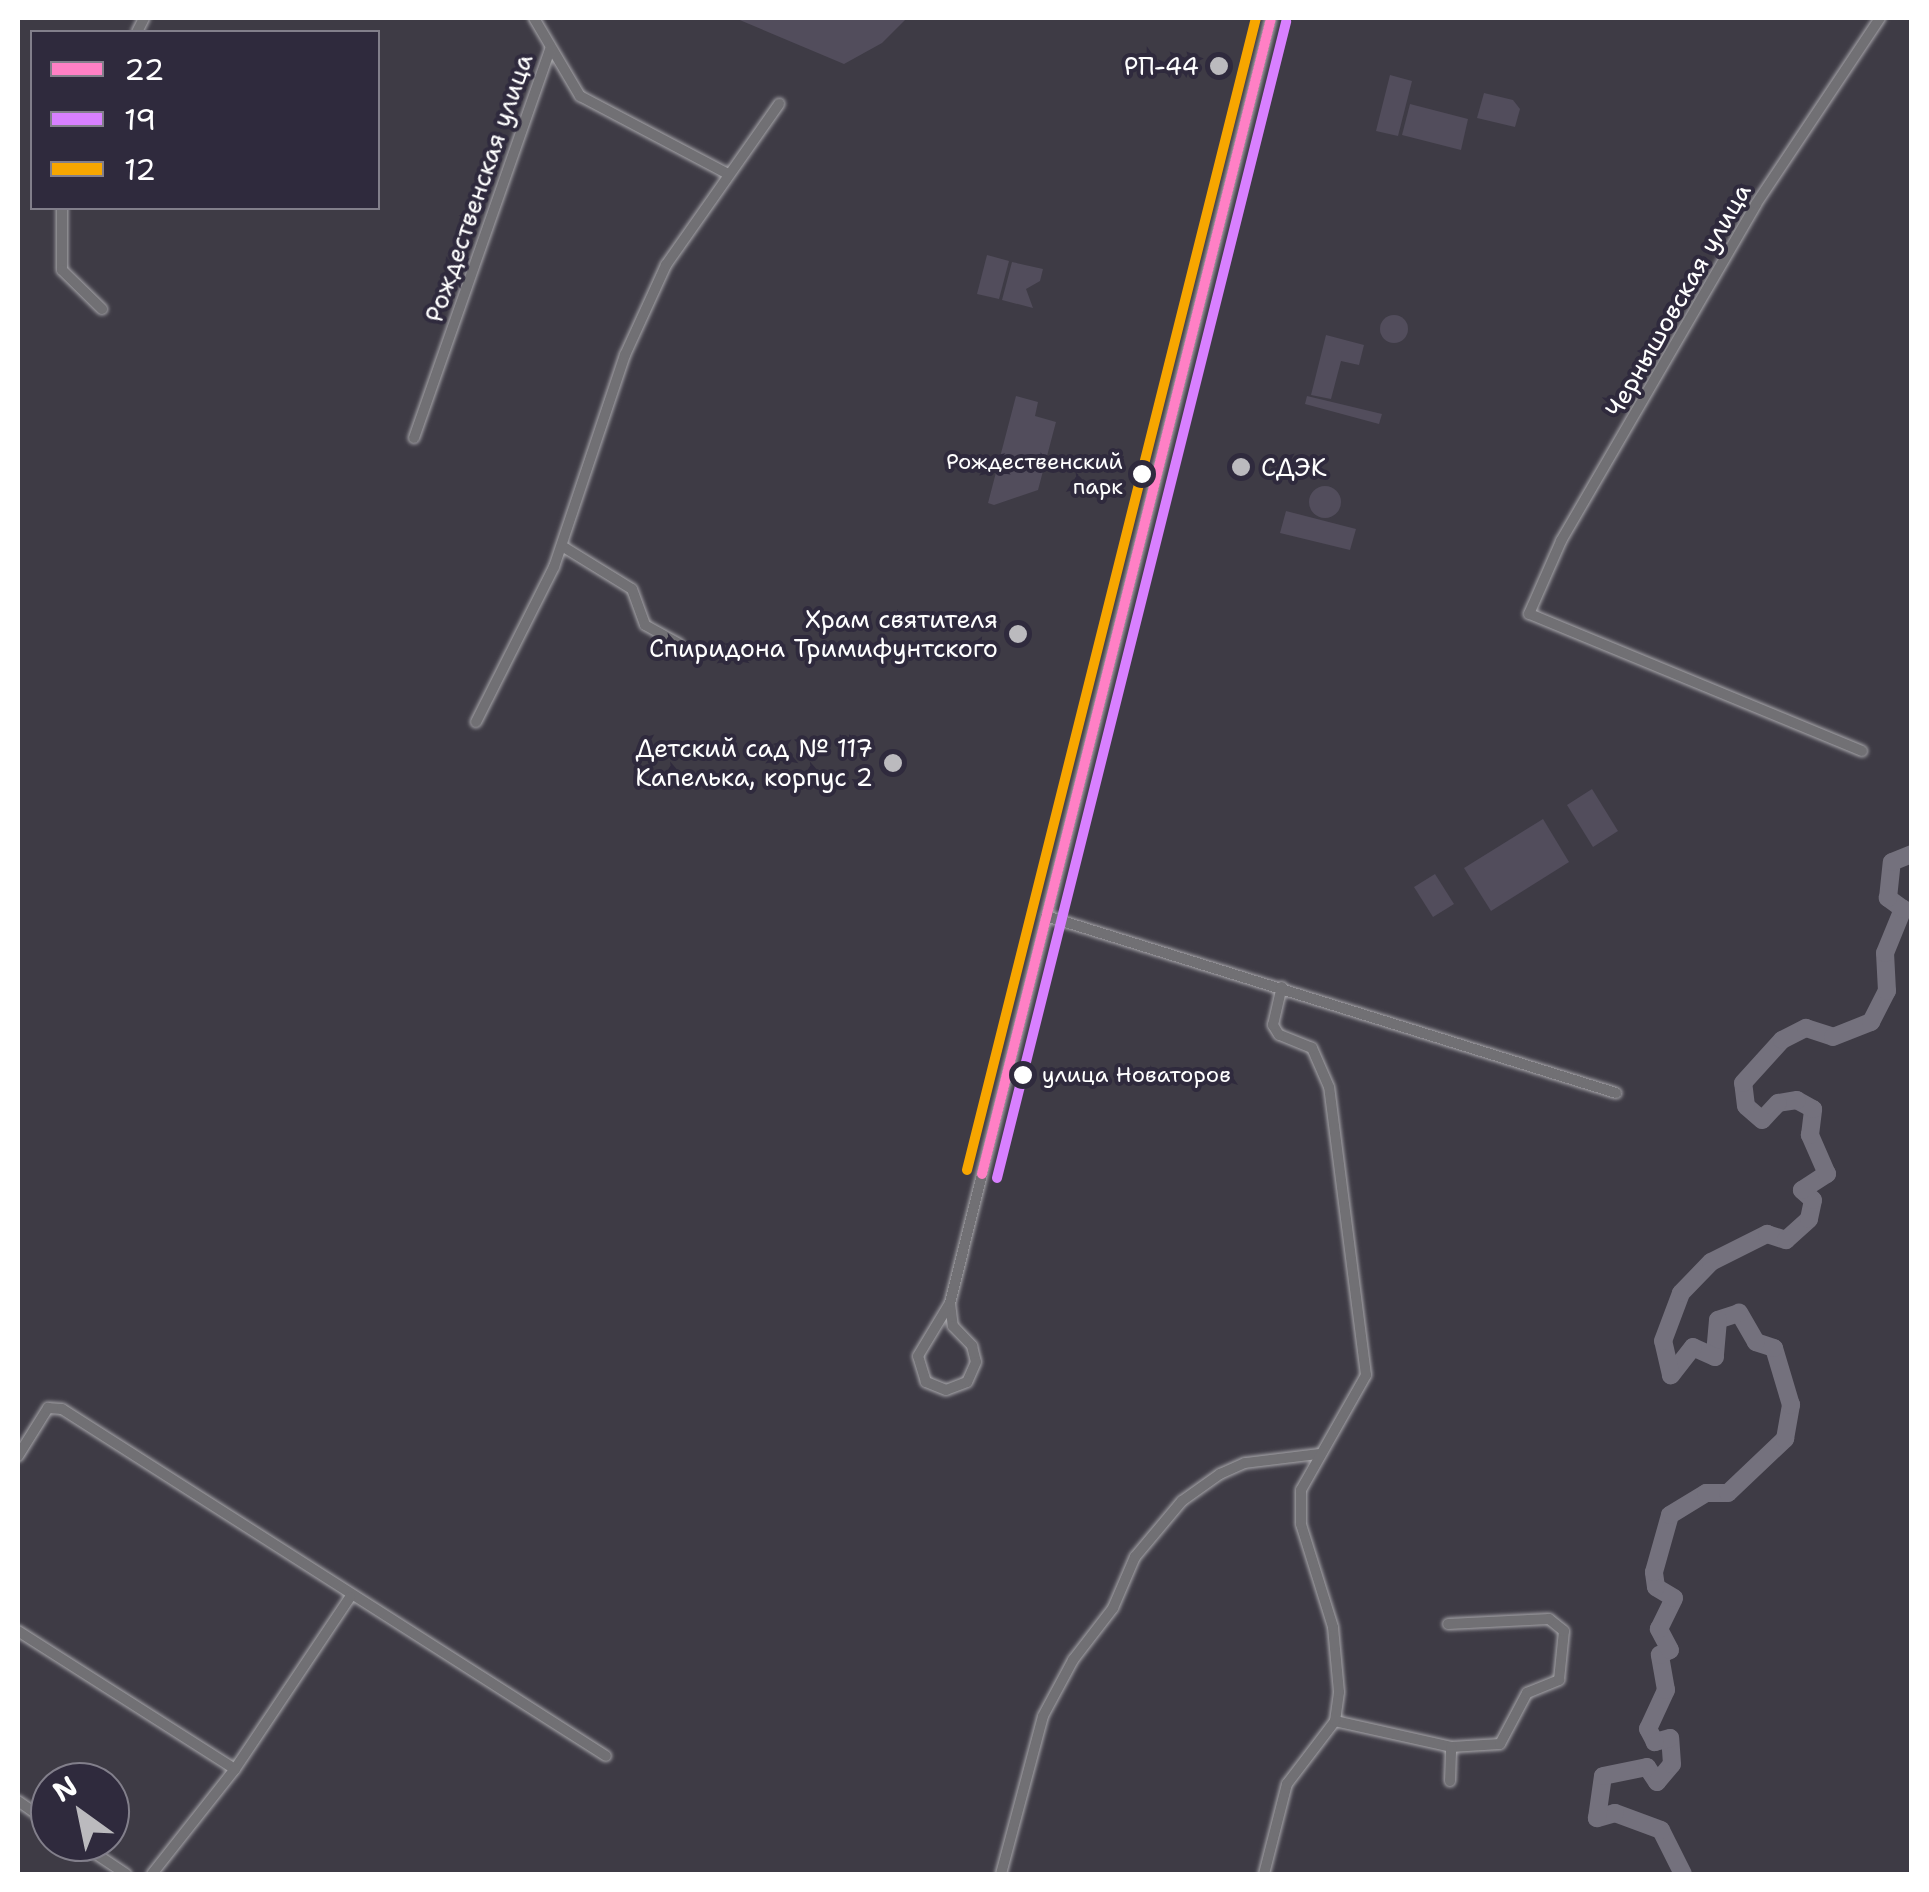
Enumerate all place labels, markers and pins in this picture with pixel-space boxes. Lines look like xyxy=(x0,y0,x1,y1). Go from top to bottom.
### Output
place label: РП-44 xyxy=(1124,51,1199,81)
marker: РП-44 xyxy=(1208,55,1230,77)
place label: Рождественский парк xyxy=(946,448,1123,500)
place label: СДЭК xyxy=(1261,452,1327,482)
marker: СДЭК xyxy=(1230,456,1252,478)
marker: Рождественский парк xyxy=(1132,464,1152,484)
place label: Храм святителя Спиридона Тримифунтского xyxy=(649,605,998,664)
marker: Храм святителя Спиридона Тримифунтского xyxy=(1007,623,1029,645)
place label: Детский сад № 117 Капелька, корпус 2 xyxy=(635,734,873,793)
marker: Детский сад № 117 Капелька, корпус 2 xyxy=(882,752,904,774)
place label: улица Новаторов xyxy=(1042,1062,1231,1088)
marker: улица Новаторов xyxy=(1013,1065,1033,1085)

